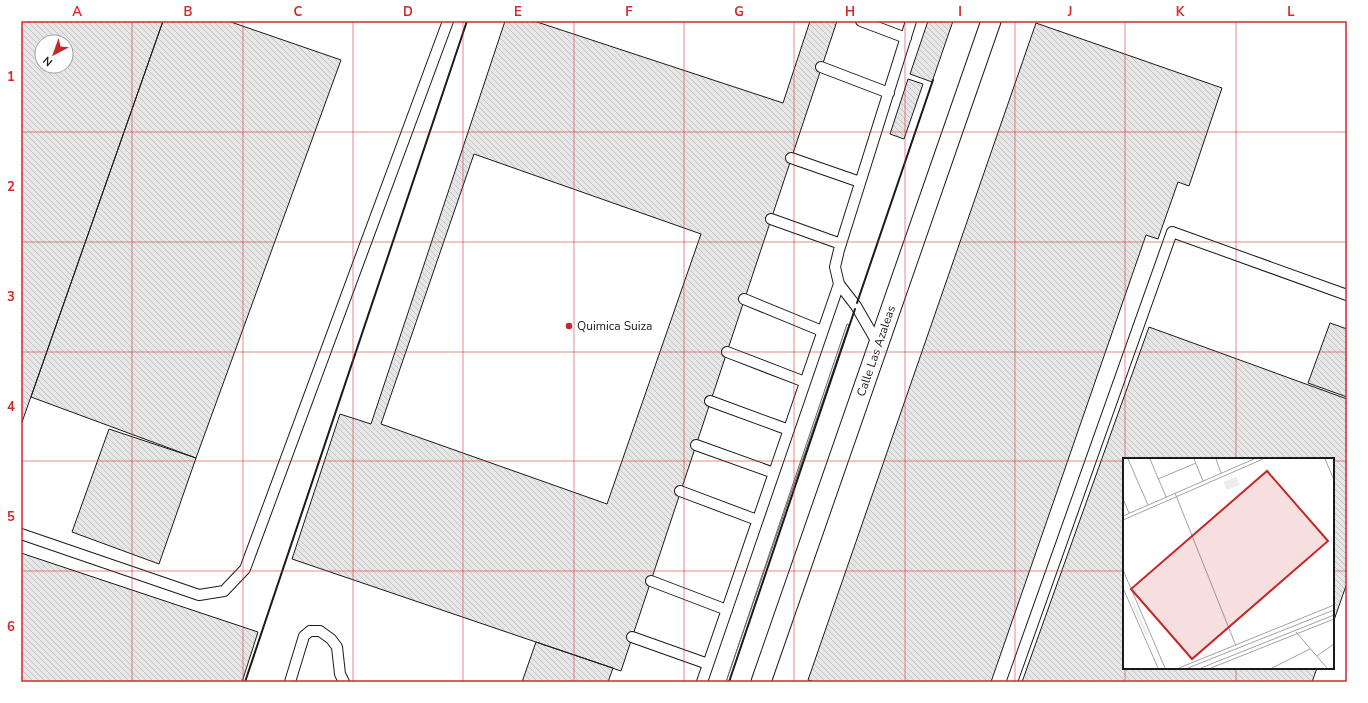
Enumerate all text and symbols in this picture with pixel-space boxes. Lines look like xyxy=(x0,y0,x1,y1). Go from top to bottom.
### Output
text: A xyxy=(72,3,82,21)
text: B xyxy=(184,3,193,21)
text: C xyxy=(294,3,303,21)
text: D xyxy=(403,3,413,21)
text: E xyxy=(514,3,522,21)
text: F xyxy=(625,3,633,21)
text: G xyxy=(734,3,744,21)
text: H xyxy=(845,3,855,21)
text: I xyxy=(958,3,962,21)
text: J xyxy=(1067,3,1072,21)
text: K xyxy=(1176,3,1185,21)
text: L xyxy=(1287,3,1295,21)
north arrow xyxy=(34,34,74,74)
text: N xyxy=(40,53,56,70)
text: 1 xyxy=(7,68,15,86)
text: 2 xyxy=(7,178,15,196)
text: 3 xyxy=(7,288,15,306)
street label: Calle Las Azaleas xyxy=(853,303,899,399)
place label: Quimica Suiza xyxy=(577,318,652,334)
marker: Quimica Suiza xyxy=(564,321,574,331)
text: 4 xyxy=(7,398,15,416)
inset map xyxy=(1123,458,1334,669)
text: 5 xyxy=(7,508,15,526)
text: 6 xyxy=(7,618,15,636)

